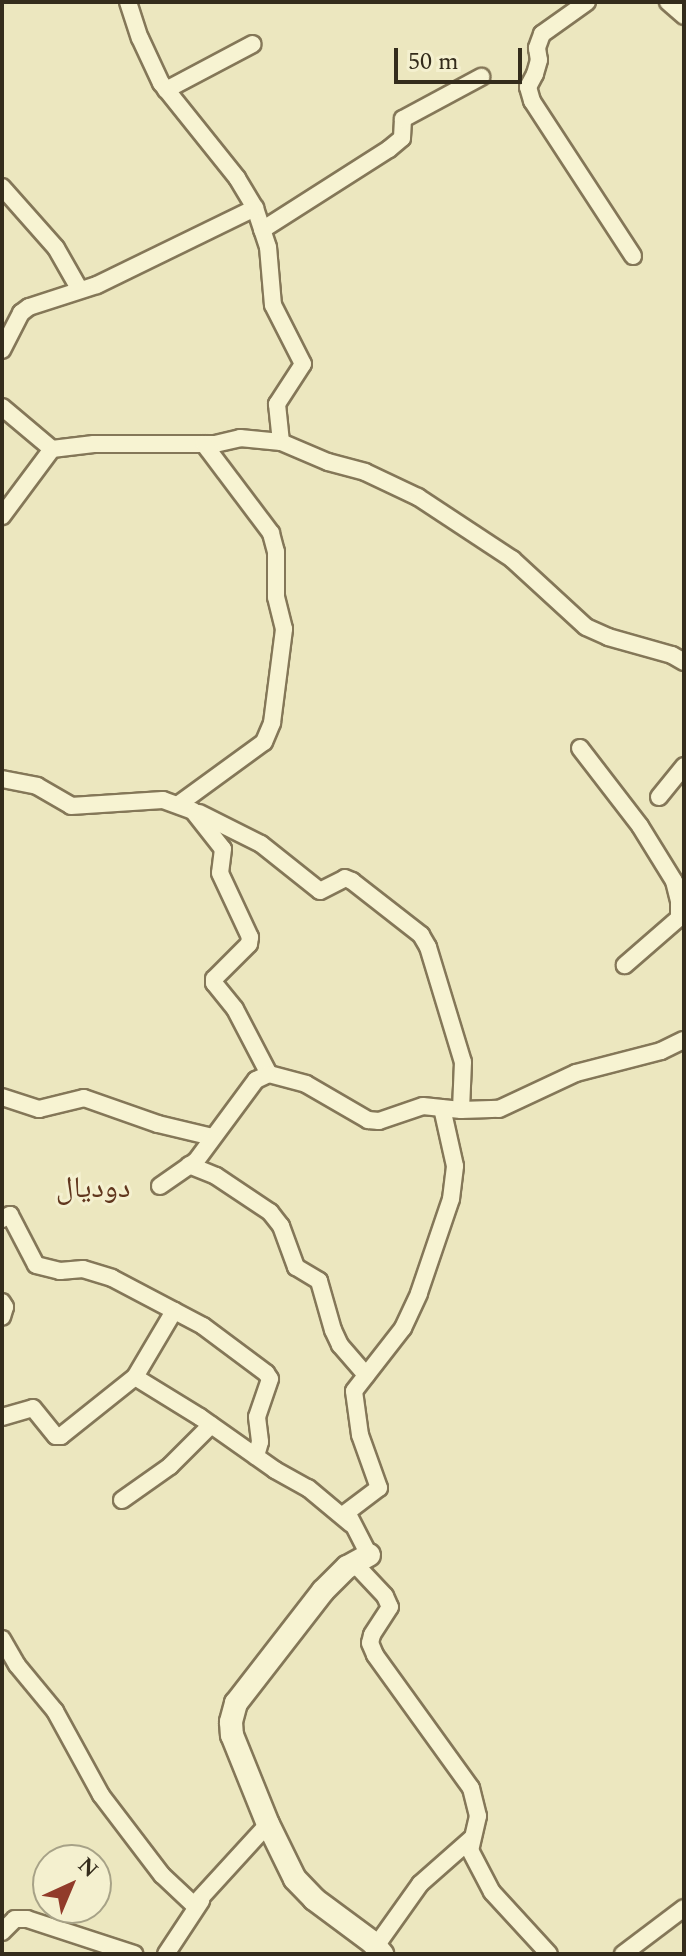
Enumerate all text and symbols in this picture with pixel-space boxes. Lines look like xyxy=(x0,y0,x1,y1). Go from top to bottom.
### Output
scale bar xyxy=(398,32,526,82)
text: 50 m xyxy=(408,44,459,80)
district label: دودیال xyxy=(56,1170,130,1206)
north arrow xyxy=(32,1844,112,1924)
text: N xyxy=(70,1850,106,1886)

